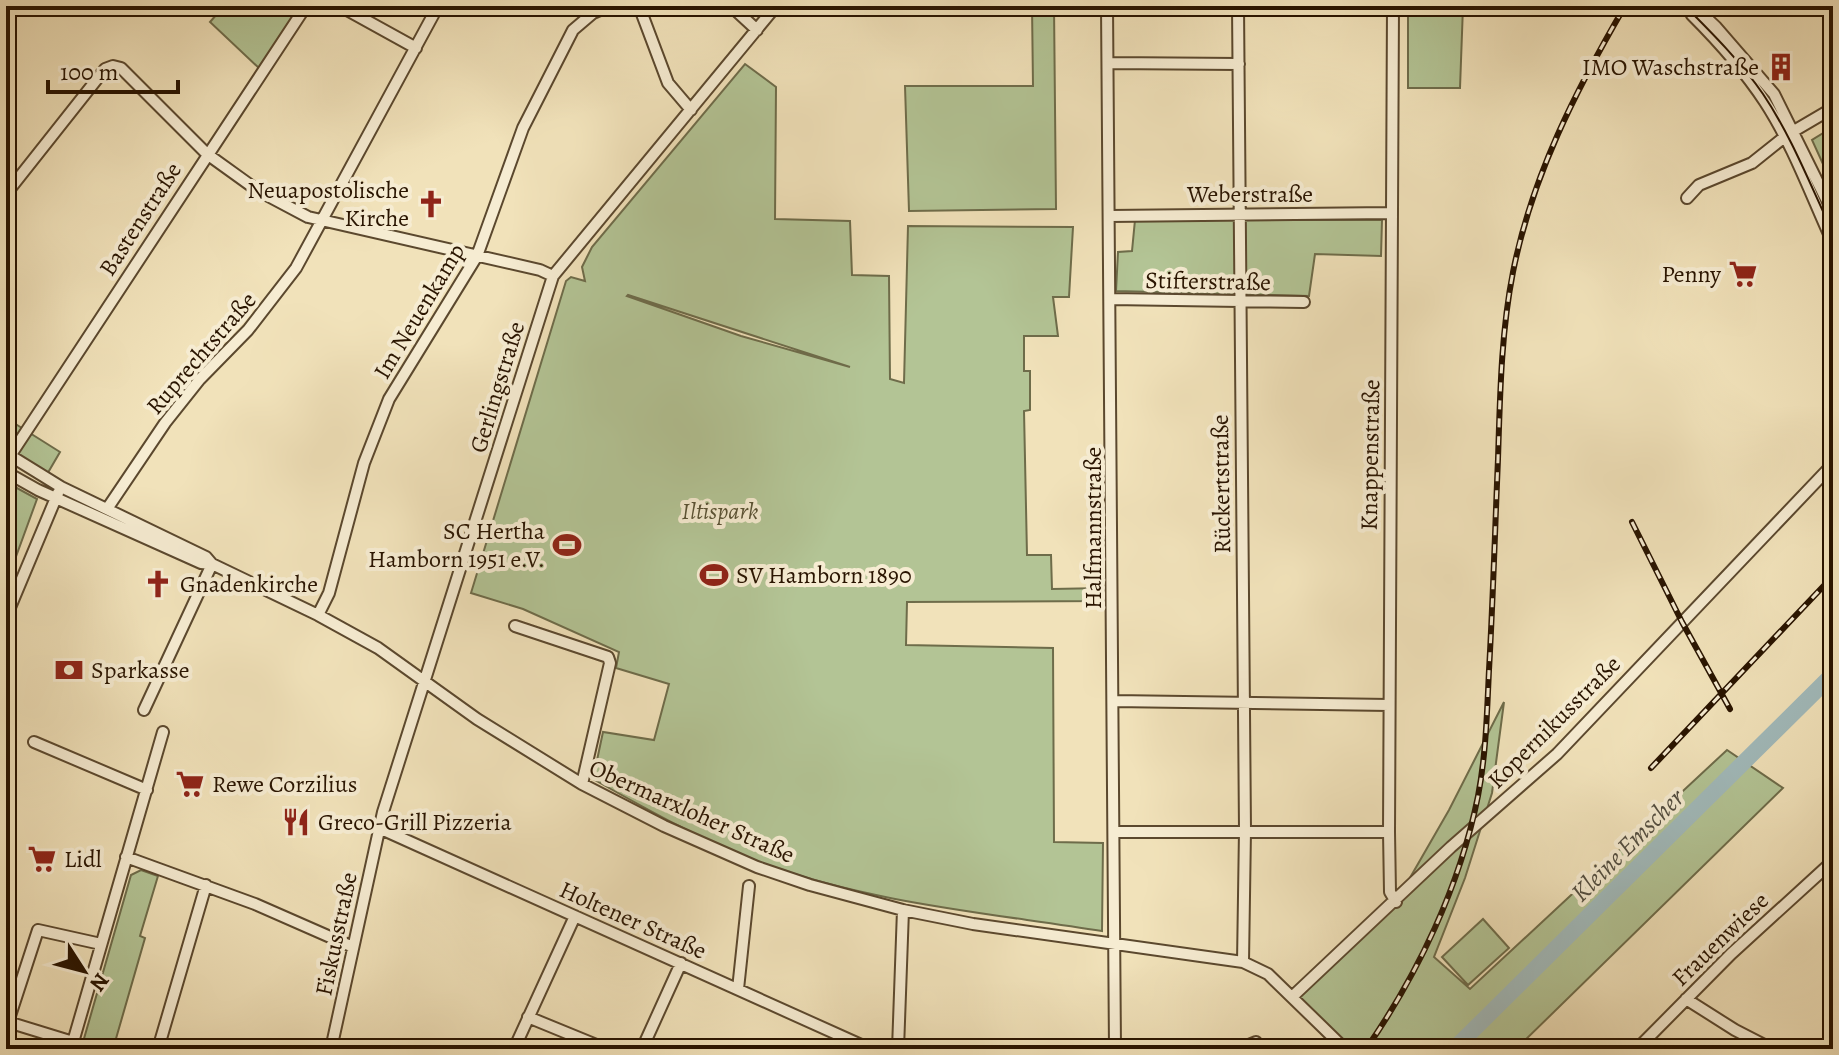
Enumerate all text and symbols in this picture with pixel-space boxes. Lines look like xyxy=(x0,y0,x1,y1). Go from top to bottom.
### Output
scale bar xyxy=(48,44,178,94)
place label: IMO Waschstraße xyxy=(1582,51,1759,83)
building icon: IMO Waschstraße xyxy=(1766,52,1796,82)
text: 100 m xyxy=(60,56,119,88)
street label: Bastenstraße xyxy=(91,156,189,282)
place label: Neuapostolische Kirche xyxy=(247,174,409,234)
street label: Weberstraße xyxy=(1186,178,1313,210)
church icon: Neuapostolische Kirche xyxy=(416,189,446,219)
street label: Im Neuenkamp xyxy=(366,237,472,385)
place label: Penny xyxy=(1662,258,1721,290)
supermarket icon: Penny xyxy=(1728,259,1758,289)
street label: Stifterstraße xyxy=(1145,264,1271,298)
street label: Ruprechtstraße xyxy=(139,285,263,421)
street label: Gerlingstraße xyxy=(462,317,532,457)
street label: Knappenstraße xyxy=(1353,379,1387,531)
street label: Rückertstraße xyxy=(1204,414,1238,554)
street label: Halfmannstraße xyxy=(1077,447,1109,609)
park label: Iltispark xyxy=(682,495,759,527)
place label: SC Hertha Hamborn 1951 e.V. xyxy=(368,515,546,575)
sports icon: SC Hertha Hamborn 1951 e.V. xyxy=(552,530,582,560)
place label: SV Hamborn 1890 xyxy=(736,559,912,591)
sports icon: SV Hamborn 1890 xyxy=(699,560,729,590)
place label: Gnadenkirche xyxy=(180,568,318,600)
church icon: Gnadenkirche xyxy=(143,569,173,599)
street label: Kopernikusstraße xyxy=(1480,648,1628,796)
place label: Sparkasse xyxy=(91,654,189,686)
bank icon: Sparkasse xyxy=(54,655,84,685)
street label: Obermarxloher Straße xyxy=(584,751,800,871)
place label: Rewe Corzilius xyxy=(212,768,358,800)
supermarket icon: Rewe Corzilius xyxy=(175,769,205,799)
water label: Kleine Emscher xyxy=(1563,780,1692,910)
place label: Greco-Grill Pizzeria xyxy=(318,806,513,838)
restaurant icon: Greco-Grill Pizzeria xyxy=(281,807,311,837)
place label: Lidl xyxy=(64,843,102,875)
supermarket icon: Lidl xyxy=(27,844,57,874)
street label: Fiskusstraße xyxy=(307,869,365,999)
street label: Holtener Straße xyxy=(554,873,712,967)
street label: Frauenwiese xyxy=(1665,885,1775,993)
north arrow xyxy=(44,931,124,1011)
text: N xyxy=(83,967,116,997)

